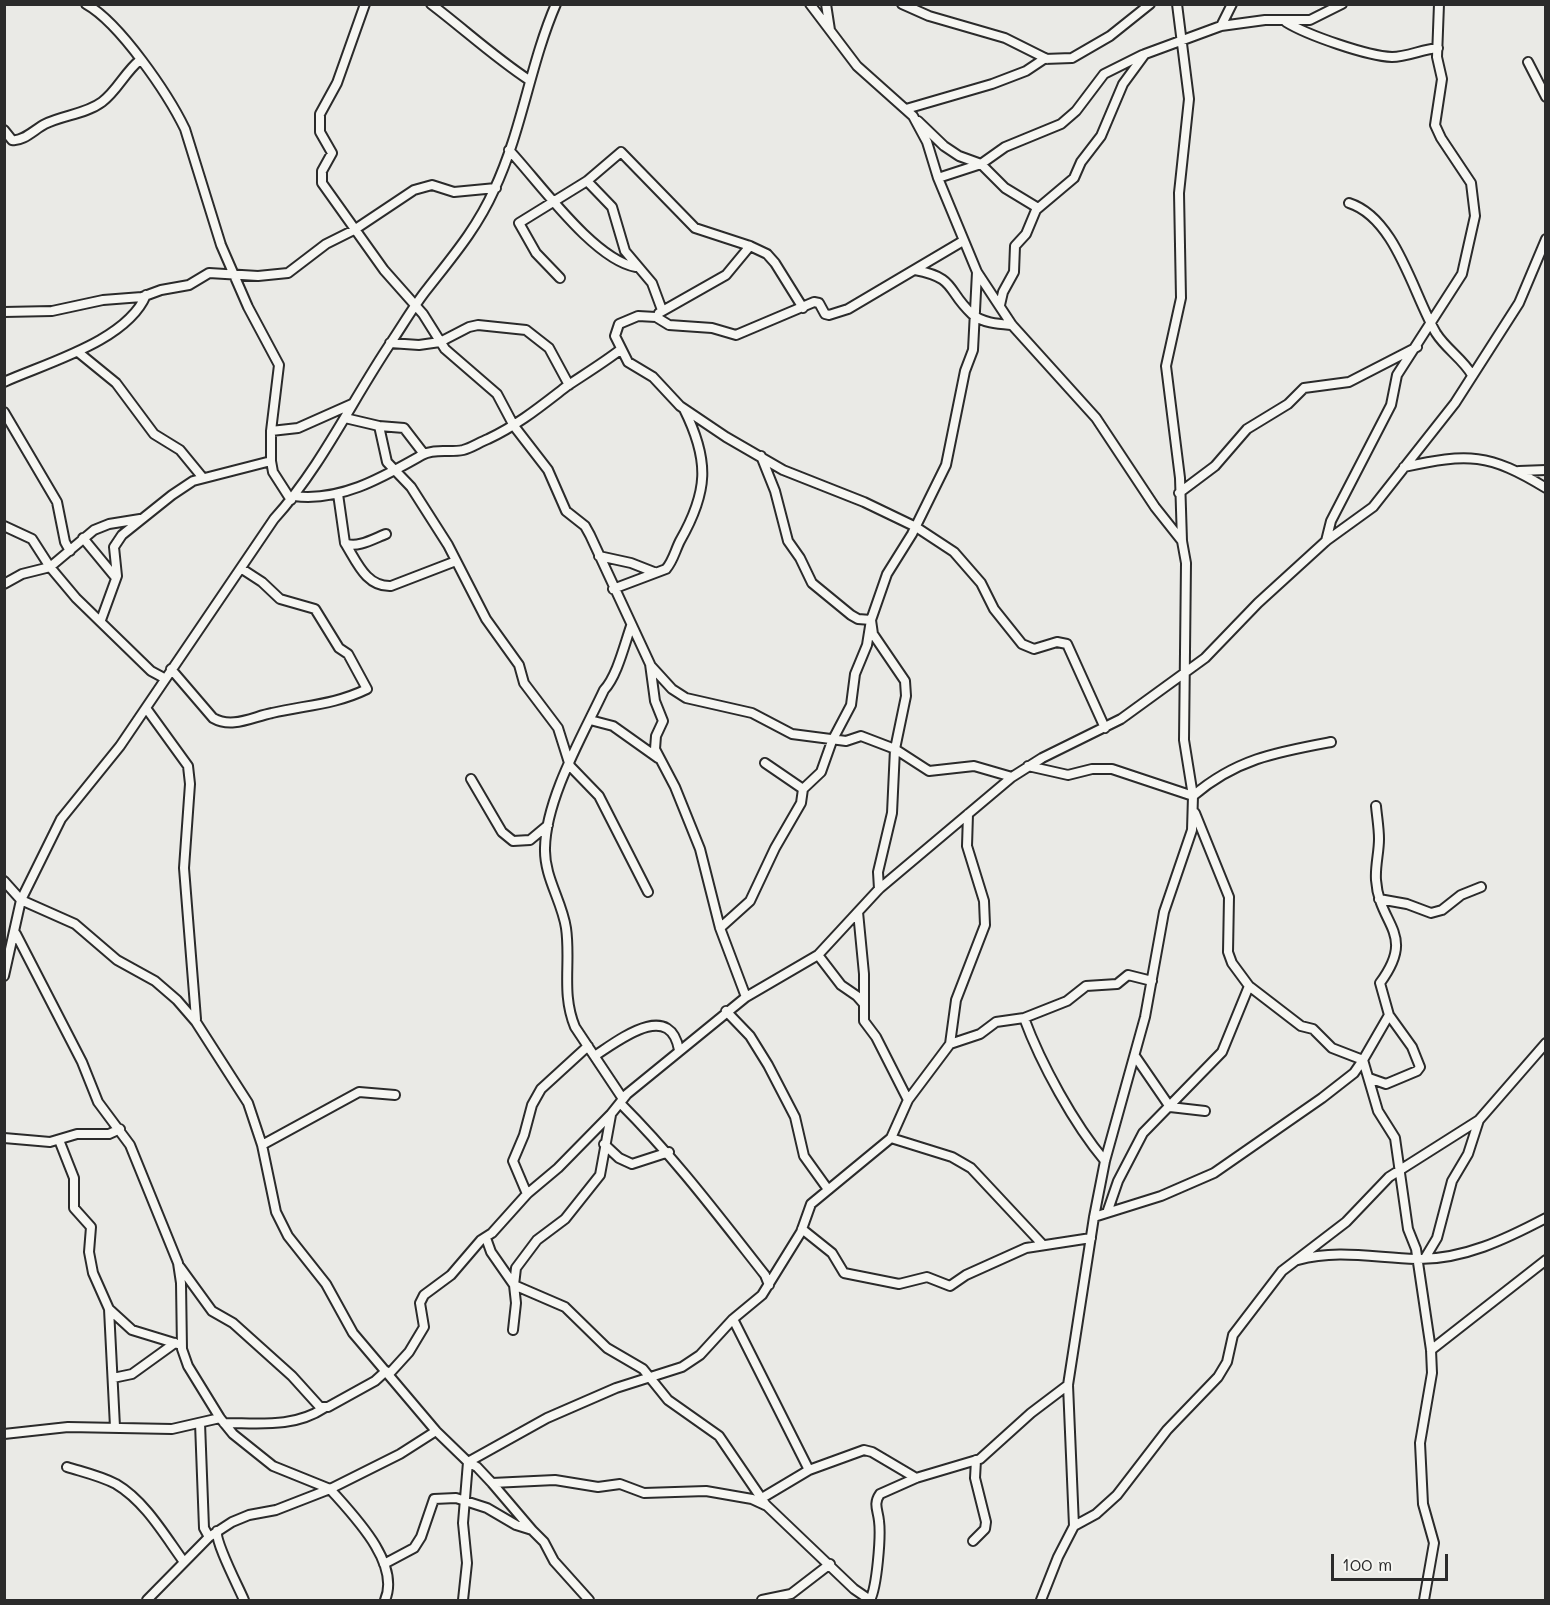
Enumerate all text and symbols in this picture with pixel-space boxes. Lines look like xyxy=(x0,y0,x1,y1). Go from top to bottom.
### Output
scale bar xyxy=(1334,1542,1451,1580)
text: 100 m xyxy=(1342,1552,1392,1576)

